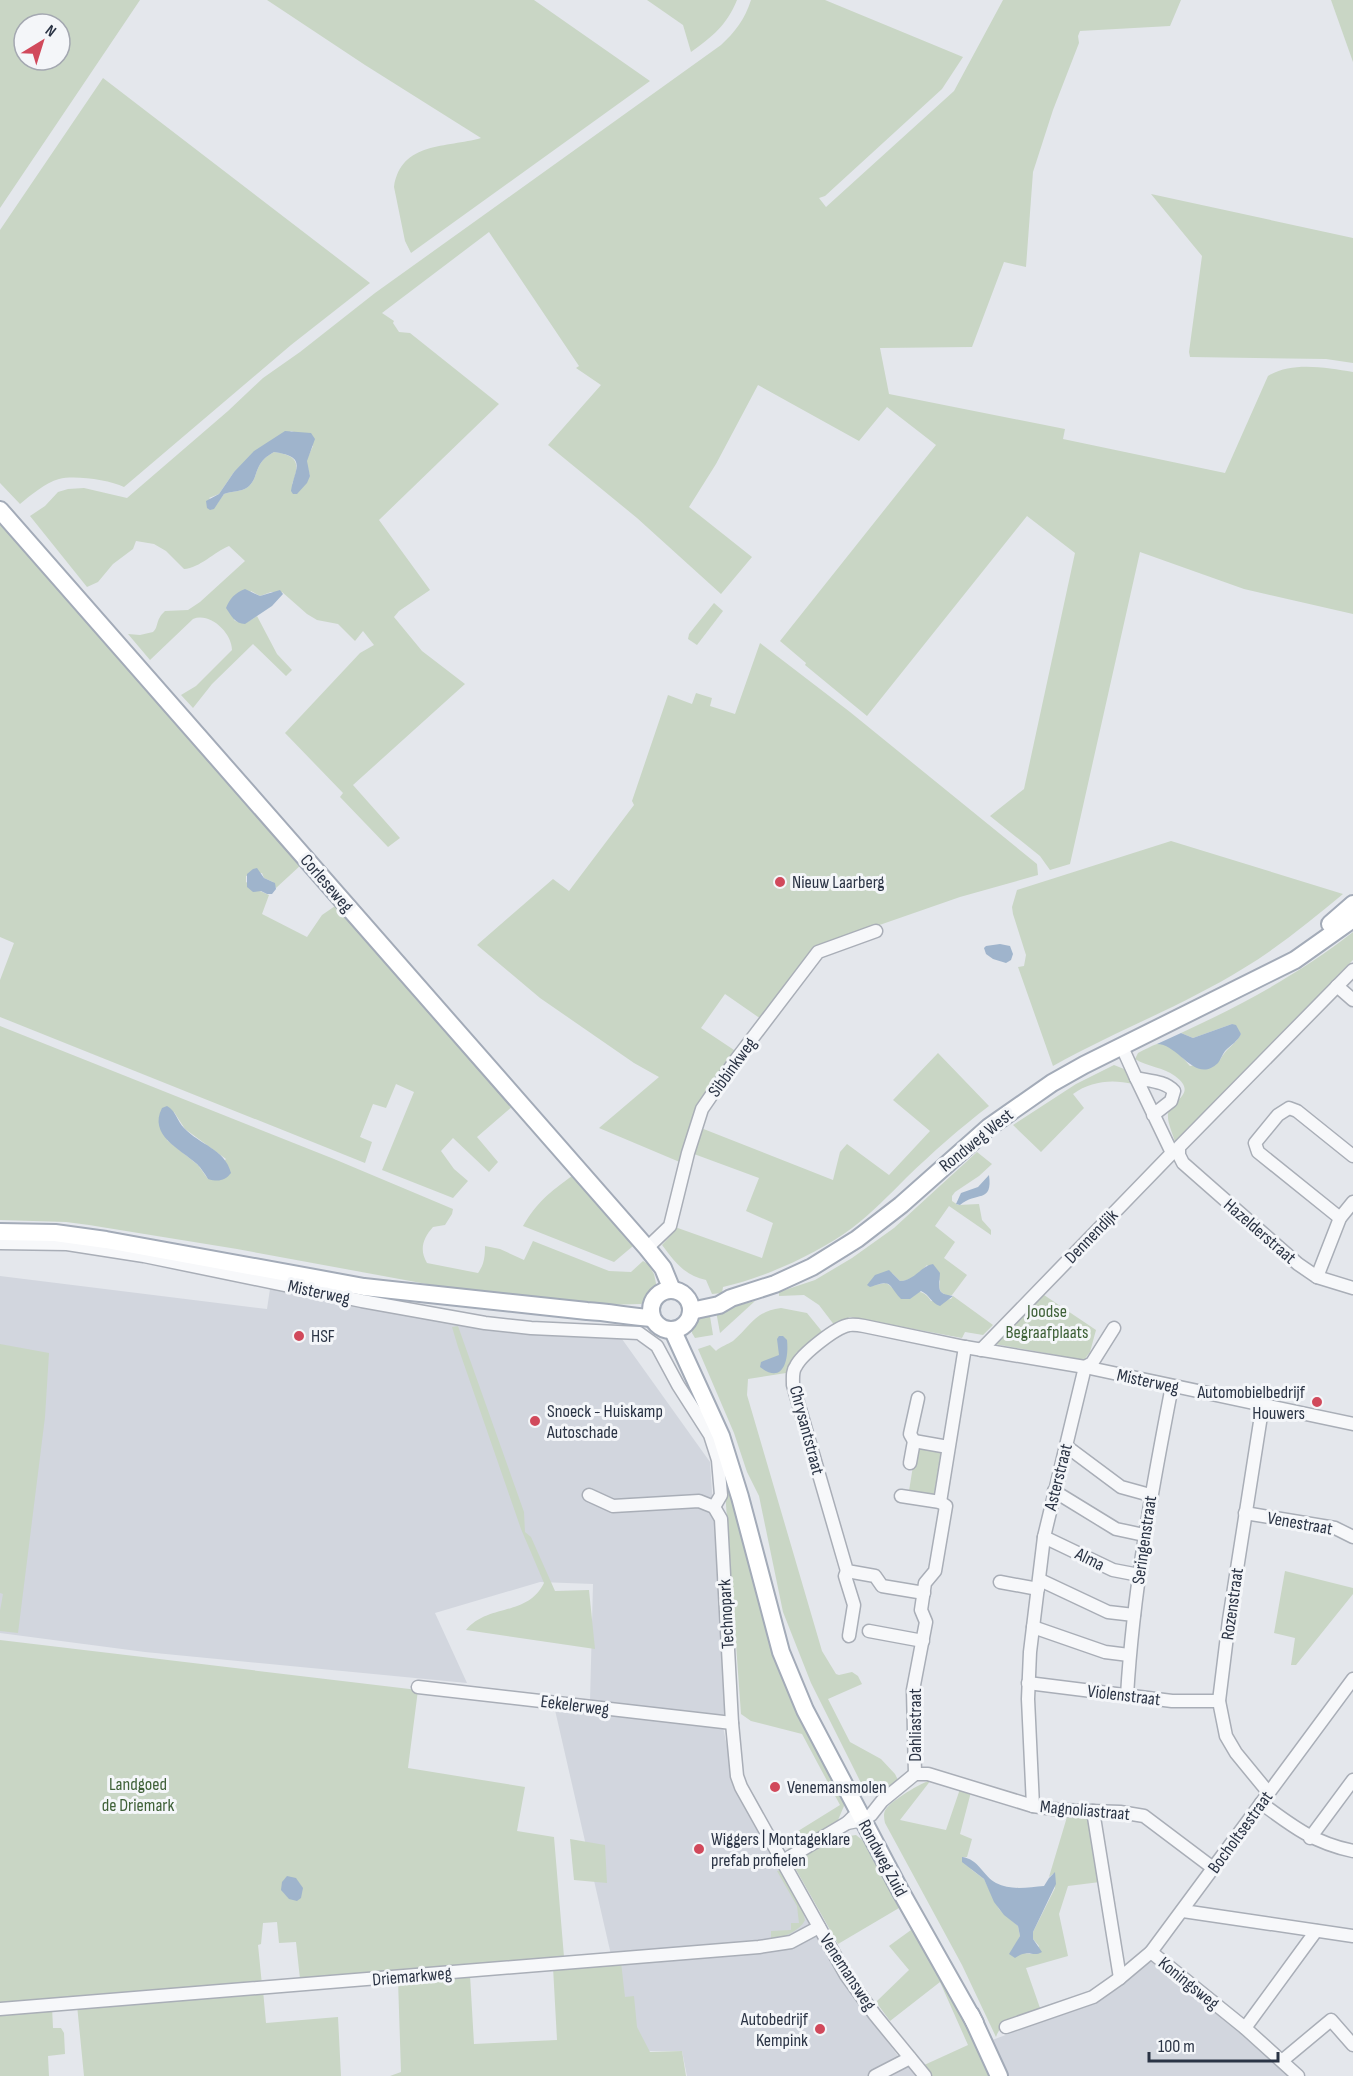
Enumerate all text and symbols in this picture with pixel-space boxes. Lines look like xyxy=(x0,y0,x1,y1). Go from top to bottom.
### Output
north arrow xyxy=(12,12,72,72)
text: N xyxy=(41,21,60,41)
street label: Corleseweg xyxy=(296,850,357,917)
place label: Nieuw Laarberg xyxy=(792,872,885,893)
marker: Nieuw Laarberg xyxy=(773,875,787,889)
street label: Sibbinkweg xyxy=(704,1033,761,1101)
street label: Rondweg West xyxy=(935,1104,1018,1176)
street label: Hazelderstraat xyxy=(1219,1194,1300,1269)
street label: Dennendijk xyxy=(1060,1205,1122,1268)
street label: Misterweg xyxy=(286,1276,352,1309)
park label: Joodse Begraafplaats xyxy=(1006,1301,1088,1343)
place label: HSF xyxy=(311,1326,335,1347)
marker: HSF xyxy=(292,1329,306,1343)
street label: Misterweg xyxy=(1115,1365,1181,1398)
place label: Automobielbedrijf Houwers xyxy=(1196,1382,1306,1424)
street label: Chrysantstraat xyxy=(785,1383,829,1477)
marker: Automobielbedrijf Houwers xyxy=(1310,1395,1324,1409)
place label: Snoeck - Huiskamp Autoschade xyxy=(546,1401,663,1443)
marker: Snoeck - Huiskamp Autoschade xyxy=(528,1414,542,1428)
street label: Asterstraat xyxy=(1040,1441,1077,1514)
street label: Seringenstraat xyxy=(1128,1494,1161,1586)
street label: Venestraat xyxy=(1266,1507,1335,1540)
street label: Alma xyxy=(1071,1543,1108,1575)
street label: Rozenstraat xyxy=(1217,1566,1248,1642)
street label: Technopark xyxy=(714,1578,739,1649)
street label: Violenstraat xyxy=(1086,1681,1162,1710)
street label: Dahliastraat xyxy=(905,1688,926,1762)
street label: Eekelerweg xyxy=(539,1691,610,1720)
park label: Landgoed de Driemark xyxy=(102,1774,174,1816)
place label: Venemansmolen xyxy=(787,1777,887,1798)
marker: Venemansmolen xyxy=(768,1780,782,1794)
street label: Bocholtsestraat xyxy=(1204,1787,1278,1877)
street label: Magnoliastraat xyxy=(1039,1796,1131,1825)
street label: Rondweg Zuid xyxy=(854,1816,911,1900)
place label: Wiggers | Montageklare prefab profielen xyxy=(711,1829,850,1871)
marker: Wiggers | Montageklare prefab profielen xyxy=(692,1842,706,1856)
street label: Venemansweg xyxy=(815,1930,880,2014)
street label: Koningsweg xyxy=(1154,1953,1223,2014)
street label: Driemarkweg xyxy=(371,1963,453,1990)
place label: Autobedrijf Kempink xyxy=(740,2009,809,2051)
marker: Autobedrijf Kempink xyxy=(813,2022,827,2036)
scale bar xyxy=(1149,2025,1278,2063)
text: 100 m xyxy=(1158,2036,1195,2057)

